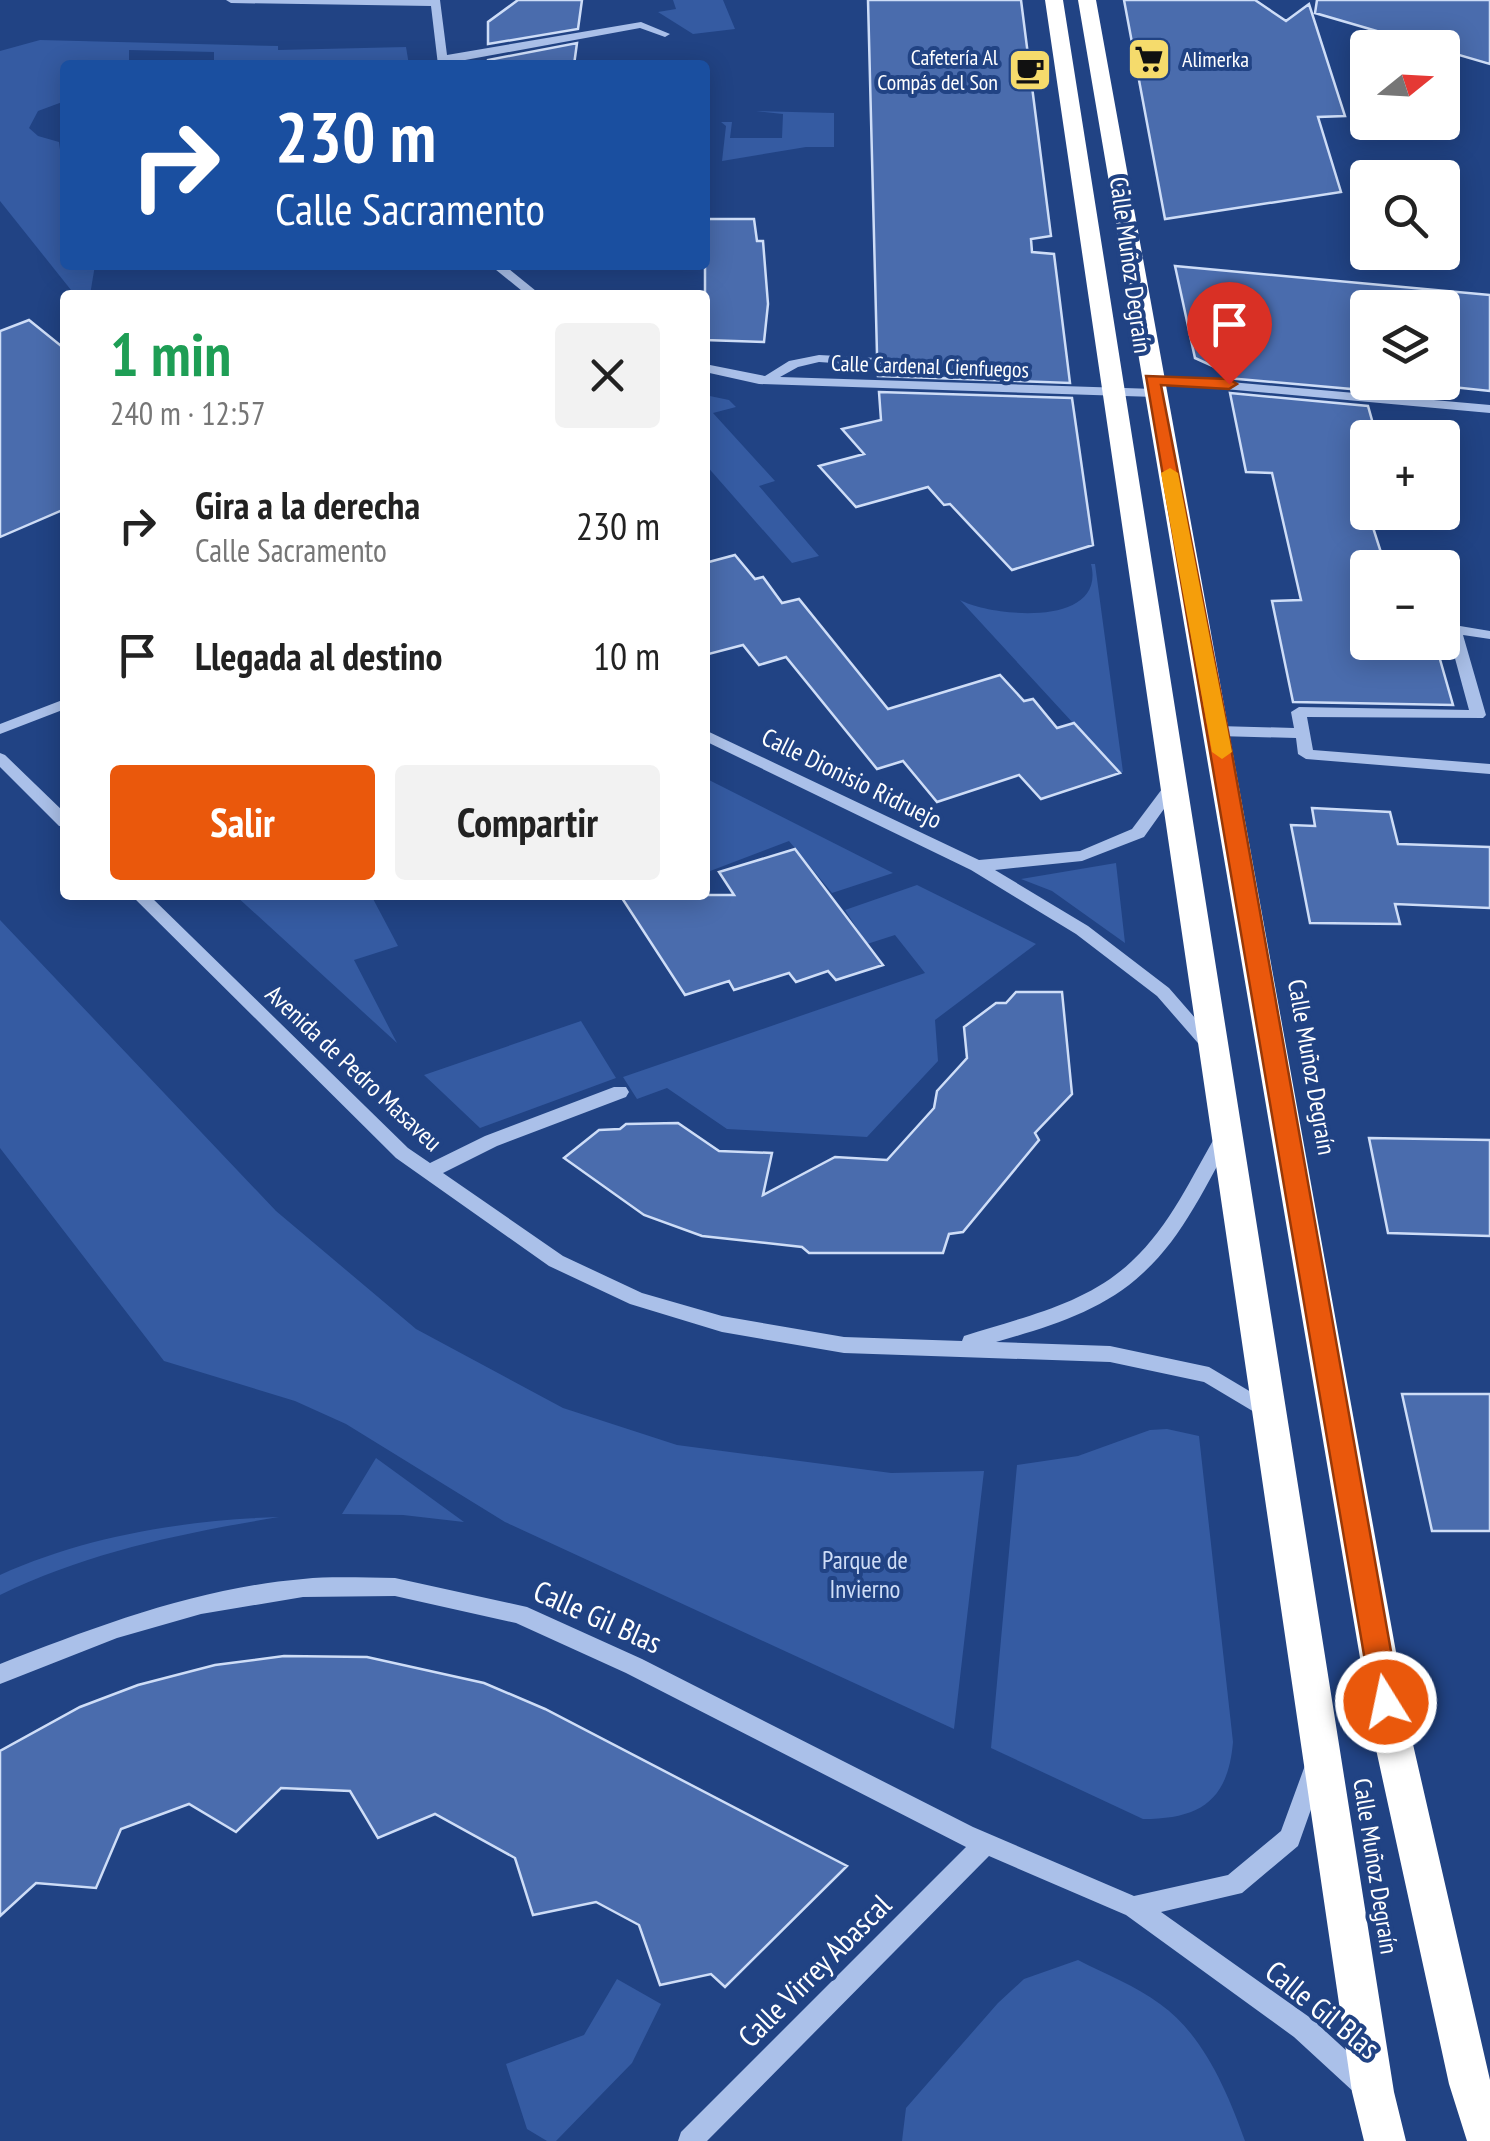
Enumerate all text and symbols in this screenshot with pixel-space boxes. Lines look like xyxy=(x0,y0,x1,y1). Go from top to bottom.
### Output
north arrow xyxy=(1350,30,1460,140)
map controls xyxy=(1350,30,1460,660)
supermarket icon: Alimerka xyxy=(1126,36,1172,82)
place label: Cafetería Al Compás del Son xyxy=(877,43,999,96)
place label: Alimerka xyxy=(1182,45,1249,73)
cafe icon: Cafetería Al Compás del Son xyxy=(1007,47,1053,93)
text: 230 m xyxy=(275,91,436,181)
icon: right xyxy=(110,100,240,230)
button: search xyxy=(1350,160,1460,270)
street label: Calle Muñoz Degraín xyxy=(1103,175,1159,355)
text: Calle Sacramento xyxy=(275,179,545,237)
pin xyxy=(1187,282,1272,385)
button: layers xyxy=(1350,290,1460,400)
icon: arrive xyxy=(1202,297,1257,352)
text: 1 min xyxy=(110,315,231,393)
button: close xyxy=(555,323,660,428)
street label: Calle Cardenal Cienfuegos xyxy=(830,349,1030,383)
text: 240 m · 12:57 xyxy=(110,392,265,434)
button: + xyxy=(1350,420,1460,530)
text: Gira a la derecha xyxy=(195,480,420,529)
icon: right xyxy=(110,498,165,553)
text: 230 m xyxy=(576,501,660,550)
text: Calle Sacramento xyxy=(195,529,387,571)
button: − xyxy=(1350,550,1460,660)
icon: arrive xyxy=(110,628,165,683)
text: Llegada al destino xyxy=(195,631,442,680)
text: 10 m xyxy=(593,631,660,680)
street label: Calle Dionisio Ridruejo xyxy=(757,721,947,835)
button: Salir xyxy=(110,765,375,880)
button: Compartir xyxy=(395,765,660,880)
street label: Calle Muñoz Degraín xyxy=(1281,977,1343,1157)
street label: Avenida de Pedro Masaveu xyxy=(259,978,449,1158)
park label: Parque de Invierno xyxy=(822,1544,908,1605)
street label: Calle Gil Blas xyxy=(528,1571,668,1661)
position arrow xyxy=(1334,1650,1438,1754)
street label: Calle Muñoz Degraín xyxy=(1346,1776,1406,1956)
street label: Calle Virrey Abascal xyxy=(729,1885,899,2055)
street label: Calle Gil Blas xyxy=(1258,1951,1388,2067)

